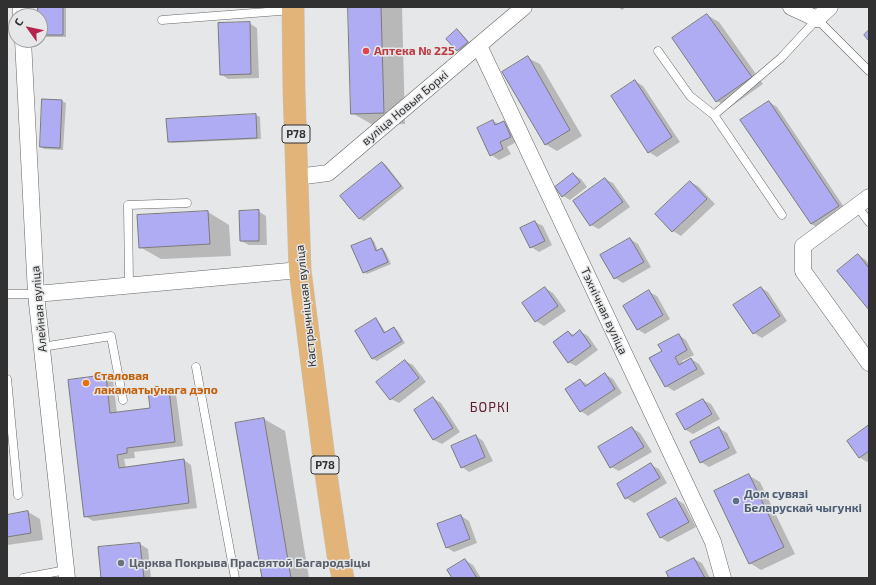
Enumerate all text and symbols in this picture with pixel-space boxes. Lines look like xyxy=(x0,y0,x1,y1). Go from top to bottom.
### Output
north arrow xyxy=(8,8,48,48)
text: С xyxy=(11,15,26,28)
place label: Аптека № 225 xyxy=(374,44,455,58)
marker: Аптека № 225 xyxy=(361,46,371,56)
street label: вуліца Новыя Боркі xyxy=(359,68,451,148)
road number: Р78 xyxy=(282,125,310,143)
street label: Кастрычніцкая вуліца xyxy=(292,244,320,368)
street label: Алейная вуліца xyxy=(28,265,50,353)
street label: Тэхнічная вуліца xyxy=(578,265,630,357)
place label: Сталовая лакаматыўнага дэпо xyxy=(94,369,218,397)
marker: Сталовая лакаматыўнага дэпо xyxy=(81,378,91,388)
district label: БОРКІ xyxy=(470,400,510,416)
road number: Р78 xyxy=(311,456,339,474)
place label: Дом сувязі Беларускай чыгункі xyxy=(744,487,862,515)
marker: Дом сувязі Беларускай чыгункі xyxy=(731,496,741,506)
place label: Царква Покрыва Прасвятой Багародзіцы xyxy=(129,556,370,570)
marker: Царква Покрыва Прасвятой Багародзіцы xyxy=(116,558,126,568)

